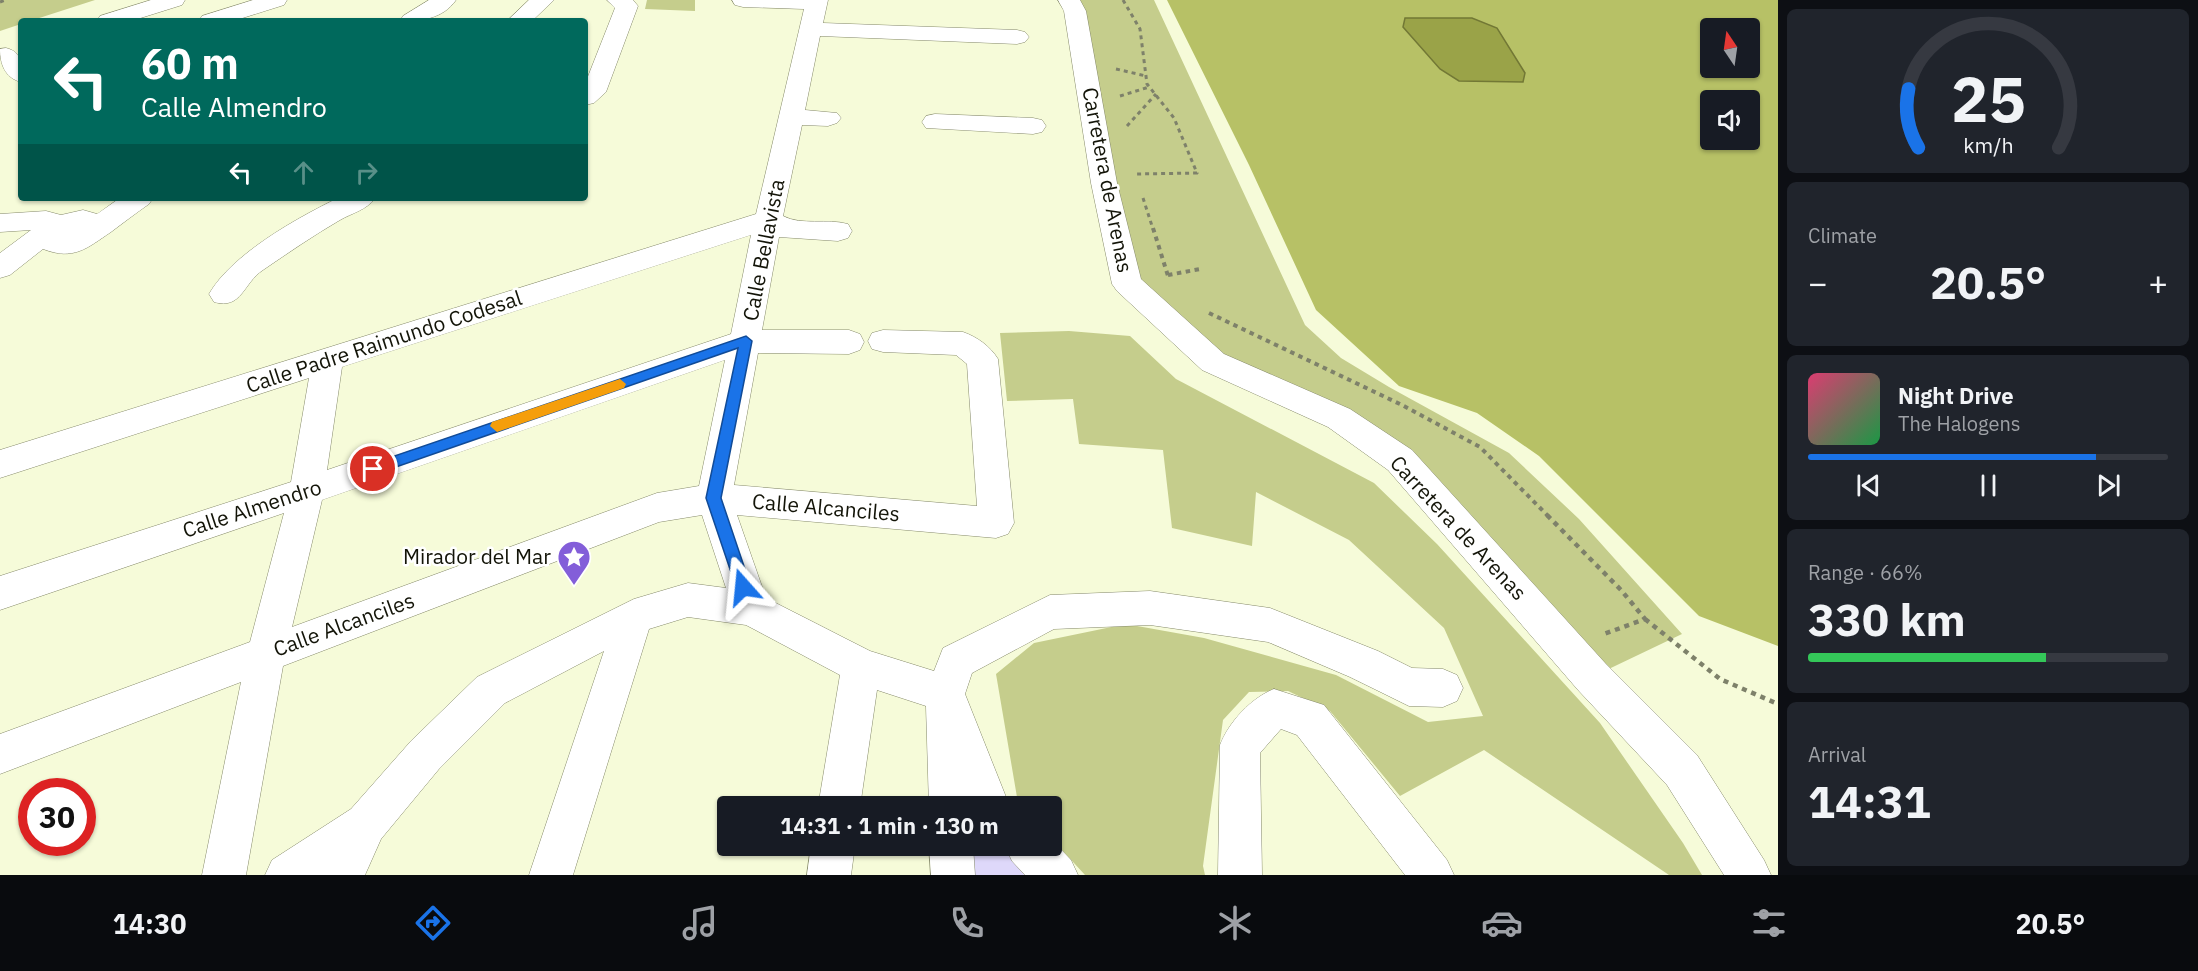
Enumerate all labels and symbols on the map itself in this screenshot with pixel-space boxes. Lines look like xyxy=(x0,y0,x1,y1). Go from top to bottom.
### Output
north arrow xyxy=(1700,18,1760,78)
street label: Carretera de Arenas xyxy=(1076,85,1140,275)
street label: Calle Bellavista xyxy=(736,176,790,323)
street label: Calle Padre Raimundo Codesal xyxy=(242,283,525,399)
pin xyxy=(347,443,398,494)
street label: Carretera de Arenas xyxy=(1384,449,1533,606)
street label: Calle Almendro xyxy=(179,472,325,544)
street label: Calle Alcanciles xyxy=(751,487,901,527)
place icon: Mirador del Mar xyxy=(556,539,592,586)
place label: Mirador del Mar xyxy=(403,542,551,570)
position arrow xyxy=(711,555,775,619)
street label: Calle Alcanciles xyxy=(269,586,418,663)
speed limit sign: 30 xyxy=(18,778,96,856)

